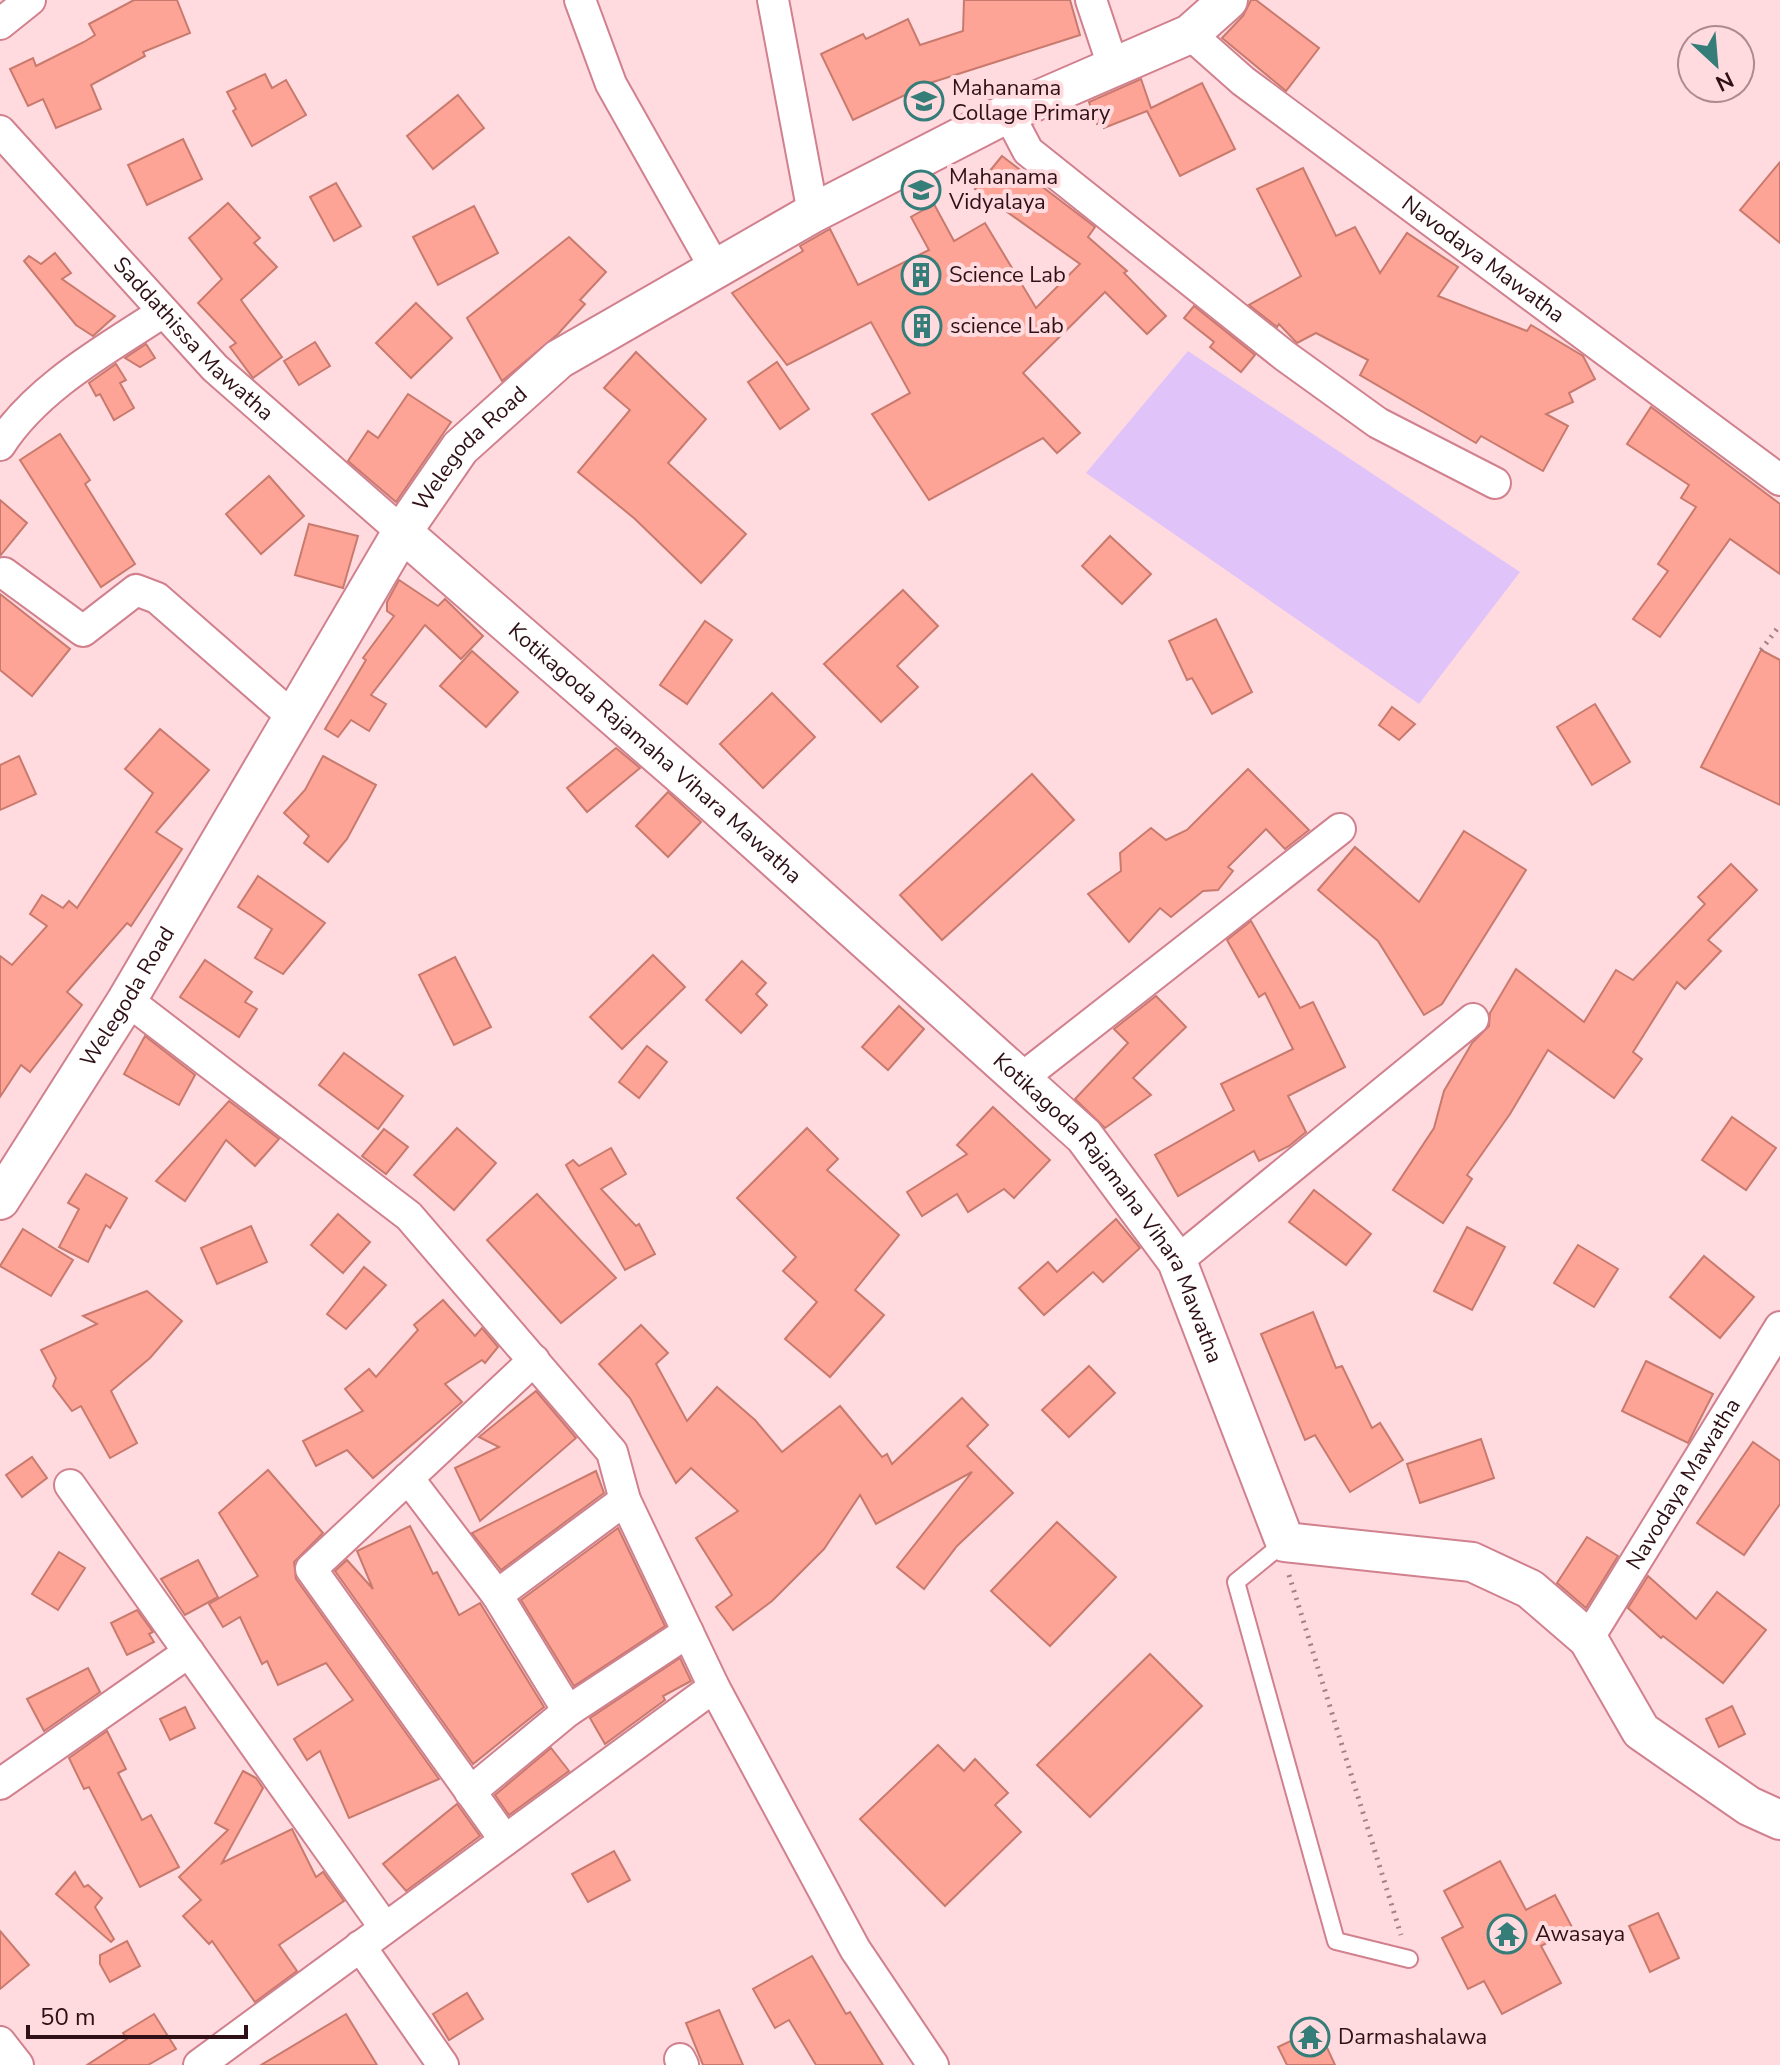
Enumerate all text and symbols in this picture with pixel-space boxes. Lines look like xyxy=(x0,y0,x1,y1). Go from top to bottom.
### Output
north arrow xyxy=(1676,24,1756,104)
text: N xyxy=(1710,64,1738,98)
place label: Mahanama Collage Primary xyxy=(952,73,1111,128)
school or university icon: Mahanama Collage Primary xyxy=(903,80,945,122)
place label: Mahanama Vidyalaya xyxy=(948,162,1058,217)
school or university icon: Mahanama Vidyalaya xyxy=(900,169,942,211)
street label: Navodaya Mawatha xyxy=(1395,189,1571,330)
street label: Saddathissa Mawatha xyxy=(106,250,280,428)
building icon: Science Lab xyxy=(900,254,942,296)
place label: Science Lab xyxy=(949,260,1066,290)
building icon: science Lab xyxy=(901,305,943,347)
place label: science Lab xyxy=(950,311,1064,341)
street label: Welegoda Road xyxy=(406,379,534,517)
street label: Kotikagoda Rajamaha Vihara Mawatha xyxy=(502,616,808,890)
street label: Welegoda Road xyxy=(73,921,182,1073)
street label: Kotikagoda Rajamaha Vihara Mawatha xyxy=(986,1046,1230,1367)
street label: Navodaya Mawatha xyxy=(1619,1393,1748,1575)
temple icon: Awasaya xyxy=(1486,1913,1528,1955)
place label: Awasaya xyxy=(1535,1919,1625,1949)
scale bar xyxy=(28,1989,246,2039)
text: 50 m xyxy=(40,2001,96,2033)
temple icon: Darmashalawa xyxy=(1289,2016,1331,2058)
place label: Darmashalawa xyxy=(1338,2022,1487,2052)

